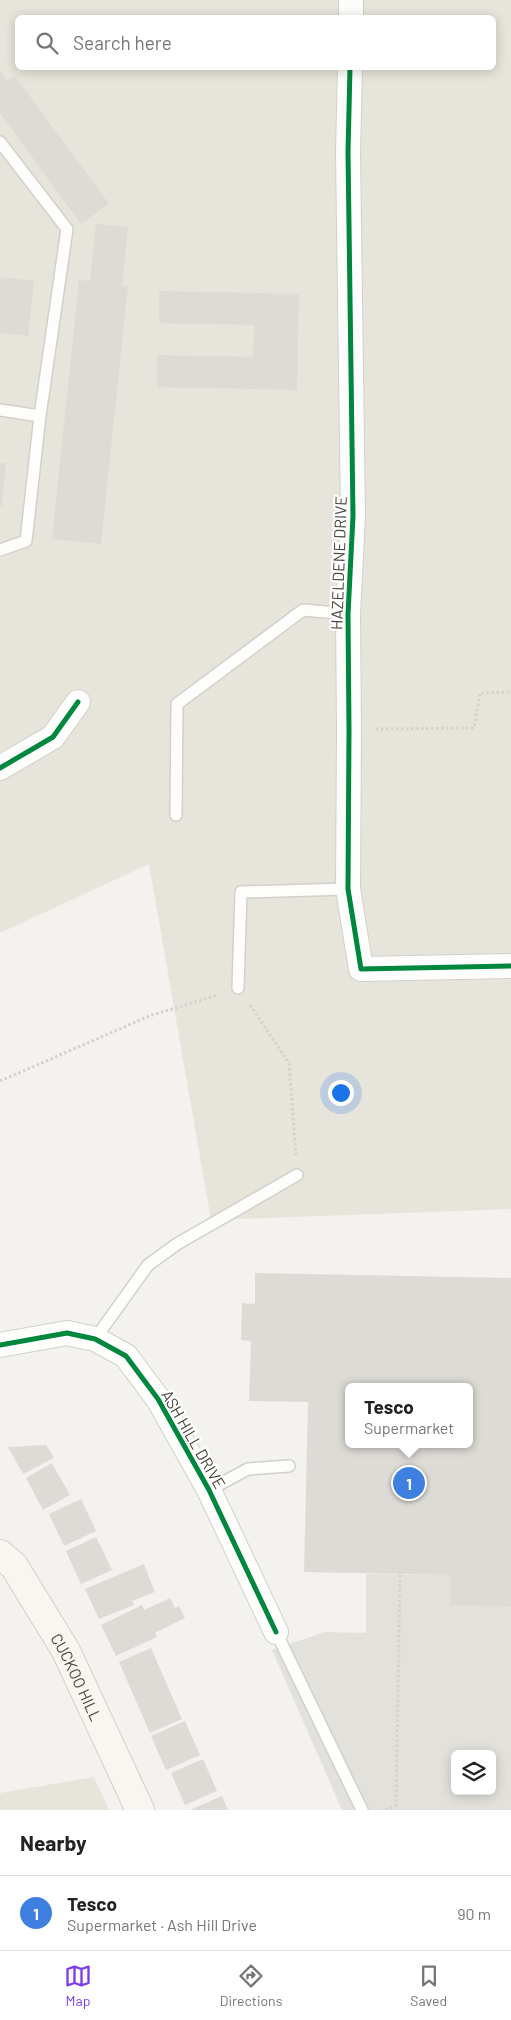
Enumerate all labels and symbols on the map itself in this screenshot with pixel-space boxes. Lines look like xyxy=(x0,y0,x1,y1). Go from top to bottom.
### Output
street label: HAZELDENE DRIVE xyxy=(326,496,350,630)
your location xyxy=(328,1080,354,1106)
street label: ASH HILL DRIVE xyxy=(158,1386,230,1492)
pin: 1 xyxy=(393,1464,425,1502)
street label: CUCKOO HILL xyxy=(48,1629,106,1723)

